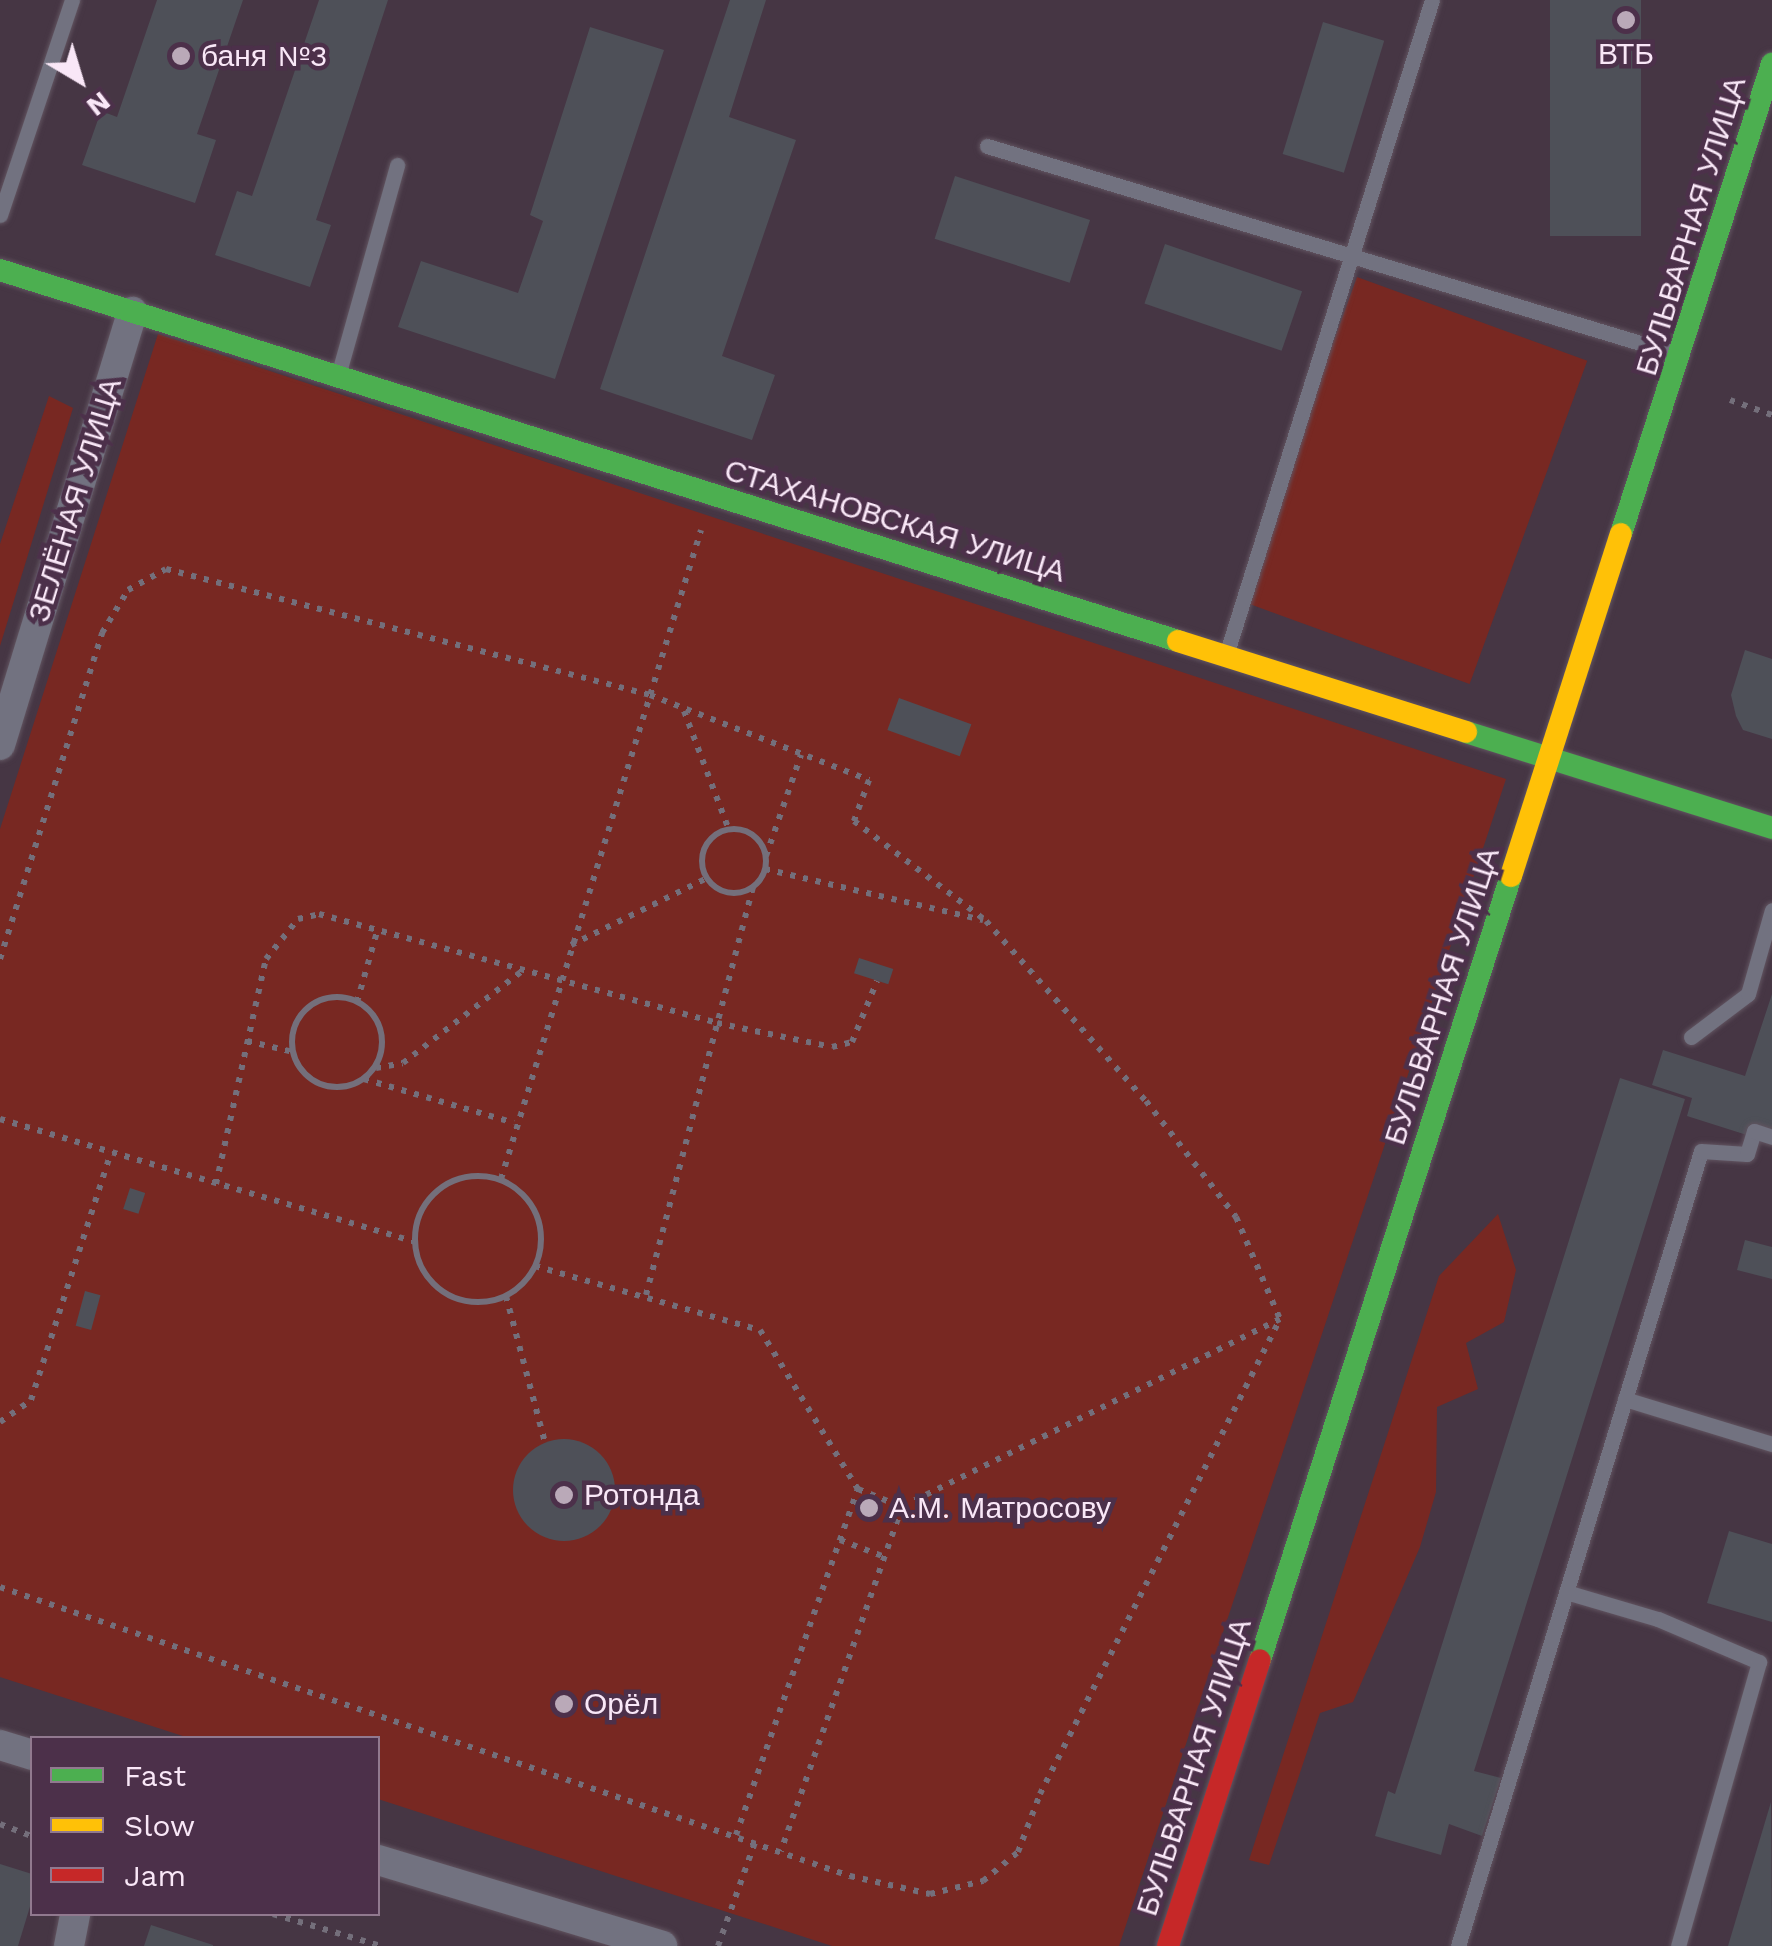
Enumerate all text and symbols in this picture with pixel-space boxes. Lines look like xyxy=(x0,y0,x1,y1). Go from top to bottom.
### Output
marker: ВТБ xyxy=(1615,9,1637,31)
north arrow xyxy=(30,30,130,130)
place label: ВТБ xyxy=(1598,36,1654,72)
place label: баня №3 xyxy=(201,38,328,74)
marker: баня №3 xyxy=(170,45,192,67)
street label: БУЛЬВАРНАЯ УЛИЦА xyxy=(1628,72,1754,380)
text: N xyxy=(80,85,117,123)
street label: ЗЕЛЁНАЯ УЛИЦА xyxy=(21,374,129,626)
street label: СТАХАНОВСКАЯ УЛИЦА xyxy=(720,452,1070,590)
street label: БУЛЬВАРНАЯ УЛИЦА xyxy=(1377,843,1507,1149)
place label: Ротонда xyxy=(584,1477,700,1513)
marker: Ротонда xyxy=(553,1484,575,1506)
place label: А.М. Матросову xyxy=(889,1490,1111,1526)
marker: А.М. Матросову xyxy=(858,1497,880,1519)
street label: БУЛЬВАРНАЯ УЛИЦА xyxy=(1129,1614,1259,1920)
place label: Орёл xyxy=(584,1686,658,1722)
marker: Орёл xyxy=(553,1693,575,1715)
legend xyxy=(30,1736,380,1916)
text: Fast xyxy=(124,1758,186,1793)
text: Slow xyxy=(124,1808,195,1843)
text: Jam xyxy=(124,1858,186,1893)

